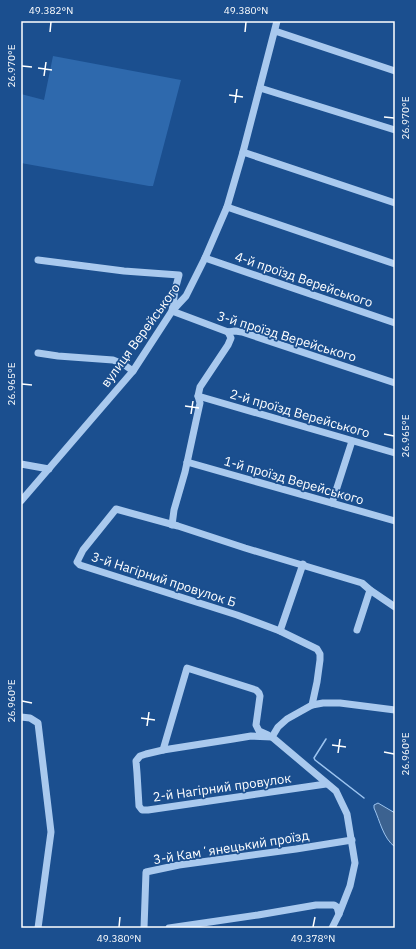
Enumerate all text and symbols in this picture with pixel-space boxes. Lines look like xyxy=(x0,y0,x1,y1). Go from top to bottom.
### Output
text: 49.382°N xyxy=(29,4,73,17)
text: 49.380°N xyxy=(224,4,268,17)
text: 26.970°E xyxy=(5,44,18,88)
text: 26.970°E xyxy=(399,96,412,140)
street label: 4-й проїзд Верейського xyxy=(233,248,375,311)
street label: вулиця Верейського xyxy=(97,280,184,391)
street label: 3-й проїзд Верейського xyxy=(215,307,359,366)
text: 26.965°E xyxy=(5,362,18,406)
street label: 2-й проїзд Верейського xyxy=(228,385,372,442)
text: 26.965°E xyxy=(399,414,412,458)
street label: 1-й проїзд Верейського xyxy=(222,452,366,509)
street label: 3-й Нагірний провулок Б xyxy=(89,548,238,611)
text: 26.960°E xyxy=(5,679,18,723)
text: 26.960°E xyxy=(399,732,412,776)
street label: 2-й Нагірний провулок xyxy=(152,769,292,806)
street label: 3-й Камʼянецький проїзд xyxy=(152,827,310,868)
text: 49.380°N xyxy=(97,932,141,945)
text: 49.378°N xyxy=(291,932,335,945)

